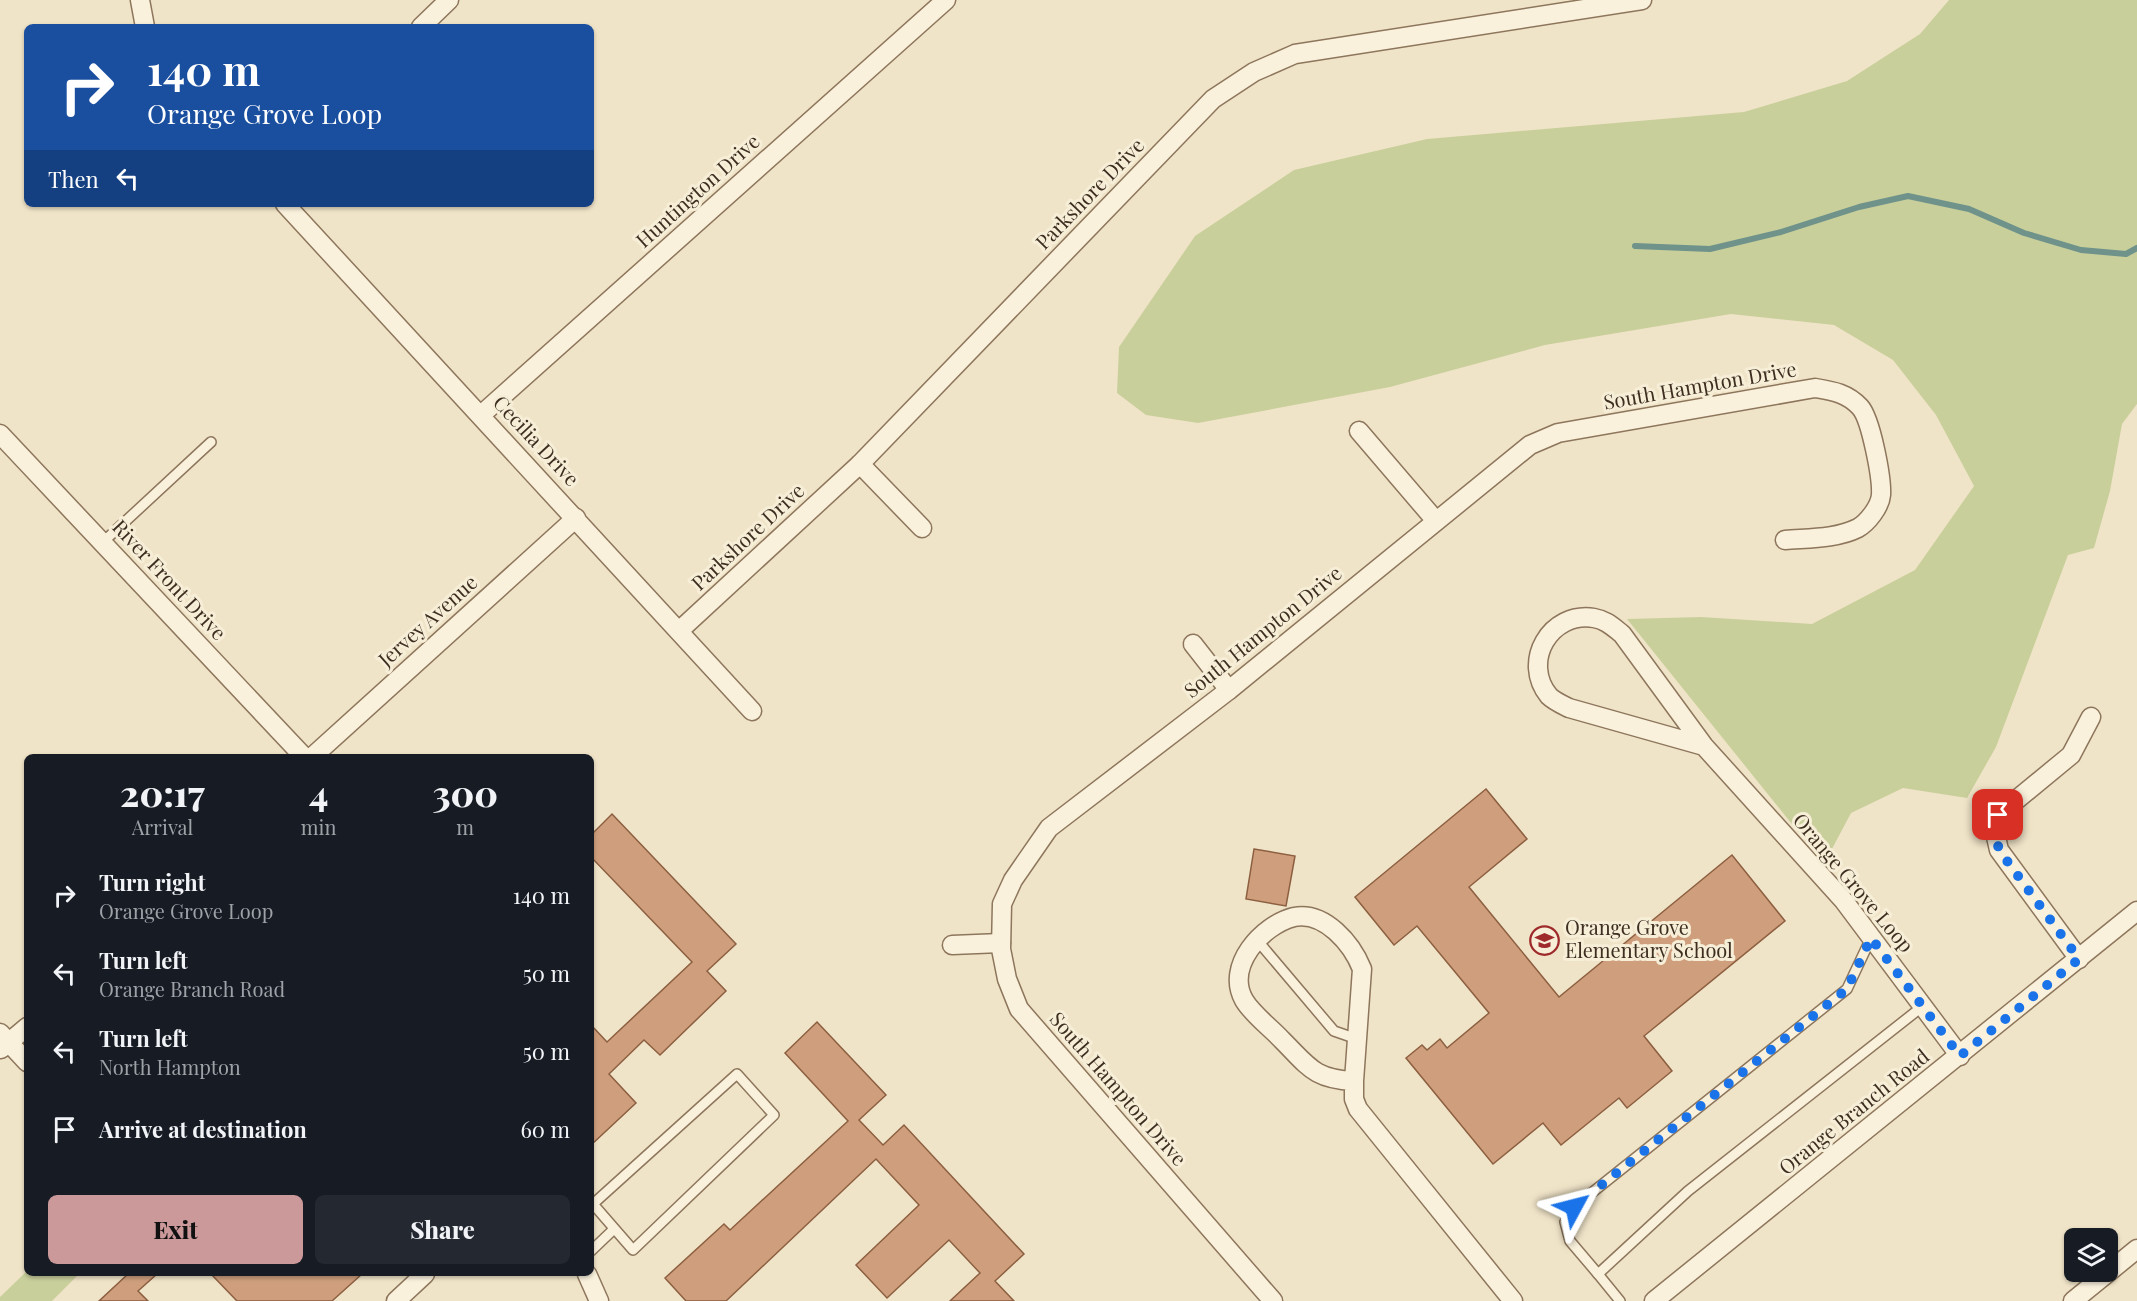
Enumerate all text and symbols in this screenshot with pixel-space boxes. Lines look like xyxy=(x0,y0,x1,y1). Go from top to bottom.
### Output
text: 140 m xyxy=(147,41,260,97)
icon: right xyxy=(48,48,126,126)
text: Orange Grove Loop xyxy=(147,95,382,131)
street label: Huntington Drive xyxy=(629,127,765,253)
street label: Parkshore Drive xyxy=(1029,131,1149,255)
icon: left xyxy=(111,162,144,195)
text: Then xyxy=(48,164,99,194)
street label: South Hampton Drive xyxy=(1601,354,1798,415)
street label: Cecilia Drive xyxy=(488,389,586,491)
street label: Parkshore Drive xyxy=(685,477,809,595)
street label: River Front Drive xyxy=(107,513,233,645)
street label: South Hampton Drive xyxy=(1178,559,1347,703)
street label: Jervey Avenue xyxy=(371,568,482,672)
text: 20:17 xyxy=(120,768,205,816)
text: 4 xyxy=(309,768,328,816)
text: 300 xyxy=(432,768,498,816)
pin xyxy=(1972,789,2023,840)
icon: arrive xyxy=(1981,798,2014,831)
street label: Orange Grove Loop xyxy=(1788,807,1920,957)
text: Arrival xyxy=(132,813,193,840)
text: min xyxy=(301,813,336,840)
text: m xyxy=(456,813,474,840)
text: Turn right xyxy=(99,867,205,897)
icon: right xyxy=(48,879,81,912)
text: 140 m xyxy=(513,880,570,910)
text: Orange Grove Loop xyxy=(99,897,273,924)
place label: Orange Grove Elementary School xyxy=(1565,913,1733,963)
school or university icon: Orange Grove Elementary School xyxy=(1528,924,1560,956)
text: Turn left xyxy=(99,945,188,975)
icon: left xyxy=(48,957,81,990)
text: 50 m xyxy=(523,958,570,988)
text: Orange Branch Road xyxy=(99,975,285,1002)
street label: South Hampton Drive xyxy=(1045,1005,1193,1171)
text: Turn left xyxy=(99,1023,188,1053)
icon: left xyxy=(48,1035,81,1068)
text: 50 m xyxy=(523,1036,570,1066)
street label: Orange Branch Road xyxy=(1772,1042,1934,1180)
text: North Hampton xyxy=(99,1053,241,1080)
icon: arrive xyxy=(48,1113,81,1146)
text: Arrive at destination xyxy=(99,1114,307,1144)
text: 60 m xyxy=(520,1114,570,1144)
position arrow xyxy=(1542,1175,1606,1239)
button: Exit xyxy=(48,1195,303,1264)
button: Share xyxy=(315,1195,570,1264)
map controls xyxy=(2064,1228,2118,1282)
button: layers xyxy=(2064,1228,2118,1282)

